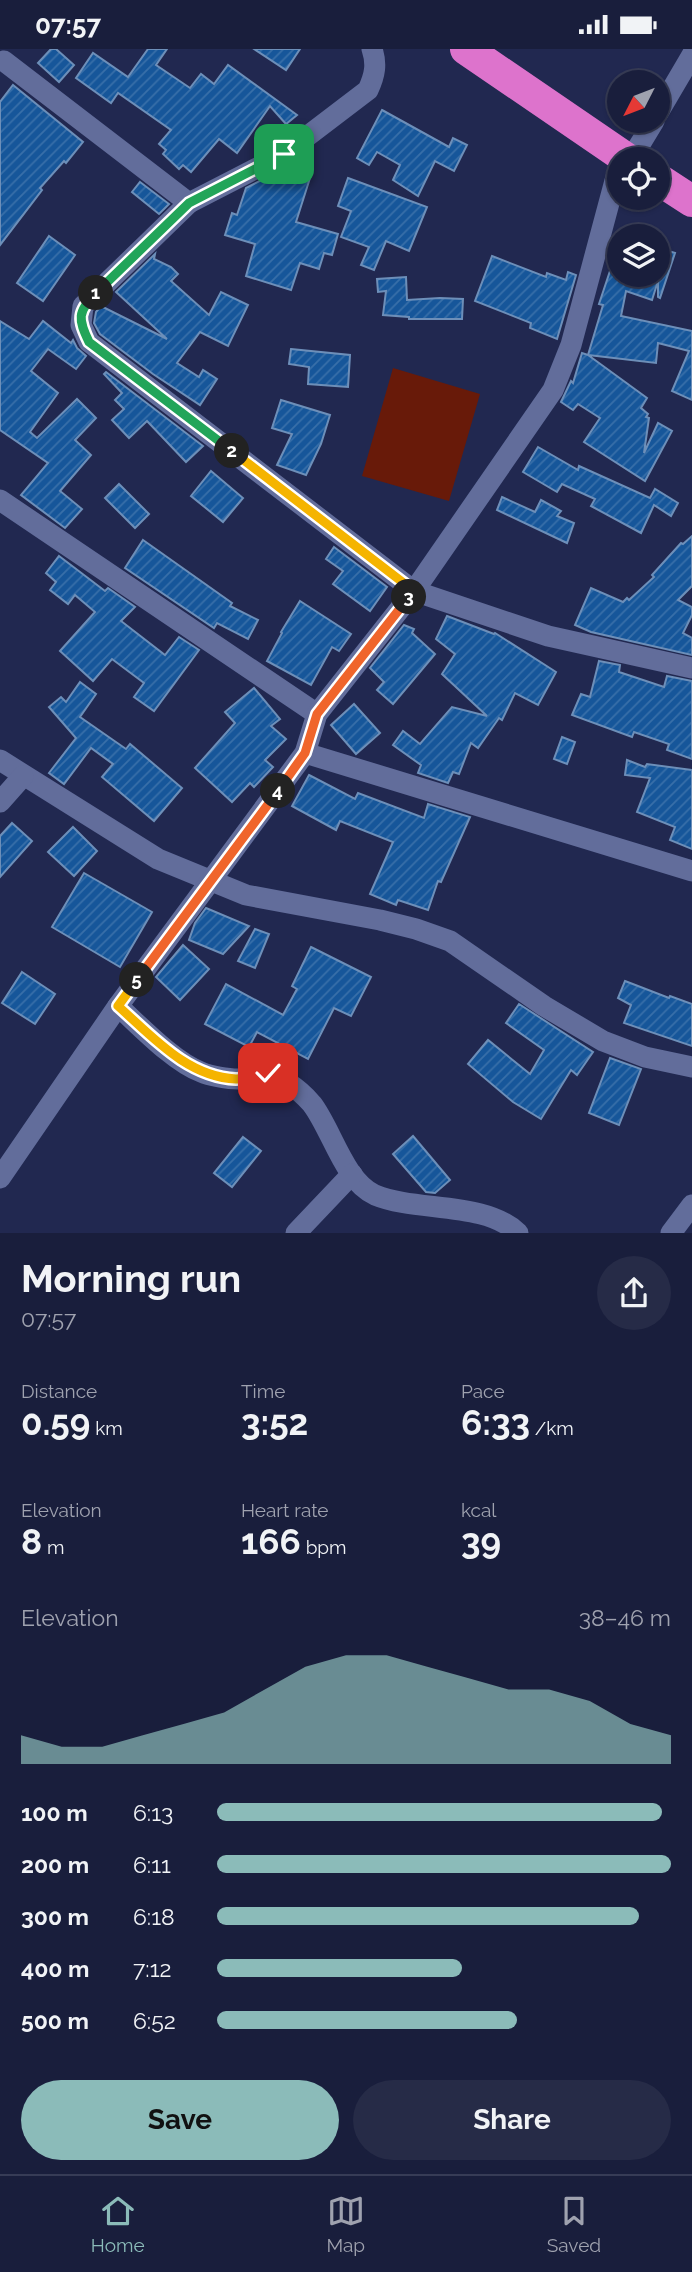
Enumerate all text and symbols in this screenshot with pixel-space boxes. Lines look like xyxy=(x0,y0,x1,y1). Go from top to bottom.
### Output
text: 07:57 xyxy=(35,10,101,40)
north arrow xyxy=(607,70,670,133)
map controls xyxy=(607,70,670,287)
pin xyxy=(254,124,314,184)
icon: arrive xyxy=(265,135,303,173)
button: locate xyxy=(607,147,670,210)
button: layers xyxy=(607,224,670,287)
pin: 1 xyxy=(78,275,114,311)
text: 1 xyxy=(91,281,100,303)
pin: 2 xyxy=(215,433,250,469)
text: 2 xyxy=(226,439,237,461)
pin: 3 xyxy=(392,579,426,615)
text: 3 xyxy=(403,585,414,607)
pin: 4 xyxy=(260,773,296,809)
text: 4 xyxy=(272,779,283,801)
pin: 5 xyxy=(120,963,154,997)
text: 5 xyxy=(131,968,142,990)
pin xyxy=(238,1043,298,1103)
icon: check xyxy=(249,1054,287,1092)
text: Morning run xyxy=(21,1256,241,1301)
button: share xyxy=(597,1256,671,1330)
text: 07:57 xyxy=(21,1305,76,1332)
text: Distance xyxy=(21,1380,97,1402)
text: Time xyxy=(241,1380,285,1402)
text: Pace xyxy=(461,1380,505,1402)
text: 0.59 xyxy=(21,1402,90,1443)
text: 3:52 xyxy=(241,1402,308,1443)
text: 6:33 xyxy=(461,1402,530,1443)
text: km xyxy=(90,1417,123,1439)
text: /km xyxy=(530,1417,574,1439)
text: Elevation xyxy=(21,1499,102,1521)
text: Heart rate xyxy=(241,1499,329,1521)
text: kcal xyxy=(461,1499,497,1521)
text: 8 xyxy=(21,1521,42,1562)
text: 166 xyxy=(241,1521,301,1562)
text: 39 xyxy=(461,1521,501,1562)
text: m xyxy=(42,1536,64,1558)
text: bpm xyxy=(301,1536,347,1558)
text: Elevation xyxy=(21,1604,119,1631)
text: 38–46 m xyxy=(579,1604,671,1631)
text: 100 m xyxy=(21,1799,88,1826)
text: 6:13 xyxy=(133,1799,173,1826)
text: 200 m xyxy=(21,1851,89,1878)
text: 6:11 xyxy=(133,1851,171,1878)
text: 300 m xyxy=(21,1903,89,1930)
text: 6:18 xyxy=(133,1903,175,1930)
text: 400 m xyxy=(21,1955,89,1982)
text: 7:12 xyxy=(133,1955,171,1982)
text: 500 m xyxy=(21,2007,89,2034)
text: 6:52 xyxy=(133,2007,176,2034)
button: Save xyxy=(21,2080,339,2160)
button: Share xyxy=(353,2080,671,2160)
tab: Home xyxy=(91,2192,145,2256)
tab: Map xyxy=(326,2192,365,2256)
tab: Saved xyxy=(547,2192,601,2256)

